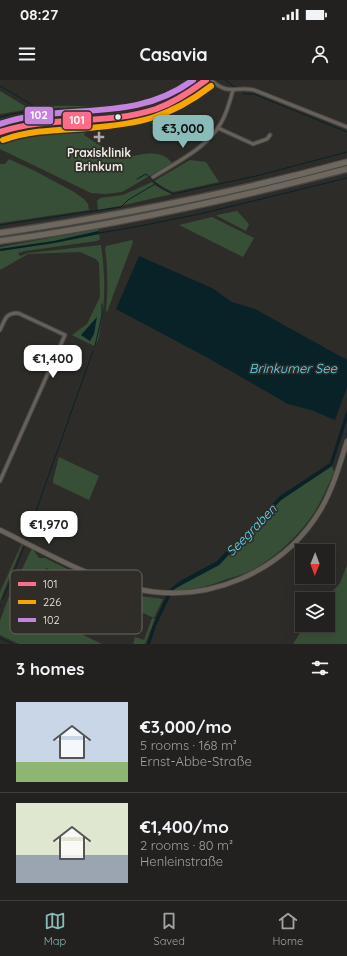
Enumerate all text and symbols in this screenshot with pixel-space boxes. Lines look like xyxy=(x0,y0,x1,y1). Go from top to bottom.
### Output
text: 08:27 xyxy=(20,5,58,24)
icon: menu xyxy=(16,43,38,65)
text: Casavia xyxy=(139,43,208,66)
icon: person xyxy=(309,43,331,65)
line badge: 102 xyxy=(24,106,54,125)
text: 102 xyxy=(30,108,48,122)
line badge: 101 xyxy=(62,111,92,130)
unlabelled marker xyxy=(113,112,123,122)
text: 101 xyxy=(69,113,85,127)
pin: €3,000 xyxy=(150,115,216,149)
text: €3,000 xyxy=(162,120,204,136)
marker: Praxisklinik Brinkum xyxy=(93,131,105,143)
place label: Praxisklinik Brinkum xyxy=(67,145,131,174)
pin: €1,400 xyxy=(20,345,86,379)
text: €1,400 xyxy=(33,350,73,366)
water label: Brinkumer See xyxy=(249,360,338,376)
water label: Seegraben xyxy=(222,501,280,559)
pin: €1,970 xyxy=(16,511,82,545)
text: €1,970 xyxy=(30,516,68,532)
north arrow xyxy=(295,544,335,584)
map controls xyxy=(295,544,335,632)
legend xyxy=(10,570,142,634)
text: 101 xyxy=(43,577,58,591)
button: layers xyxy=(295,592,335,632)
text: 226 xyxy=(43,595,61,609)
text: 102 xyxy=(43,613,60,627)
icon: filters xyxy=(309,657,331,679)
text: 3 homes xyxy=(16,658,84,679)
text: €3,000/mo xyxy=(140,716,232,737)
icon: home xyxy=(48,718,96,766)
text: 5 rooms · 168 m² xyxy=(140,737,237,753)
text: Ernst-Abbe-Straße xyxy=(140,753,252,769)
text: €1,400/mo xyxy=(140,816,229,837)
icon: home xyxy=(48,819,96,867)
text: 2 rooms · 80 m² xyxy=(140,837,233,853)
text: Henleinstraße xyxy=(140,853,223,869)
tab: Map xyxy=(44,910,66,948)
tab: Saved xyxy=(154,910,185,948)
tab: Home xyxy=(272,910,303,948)

